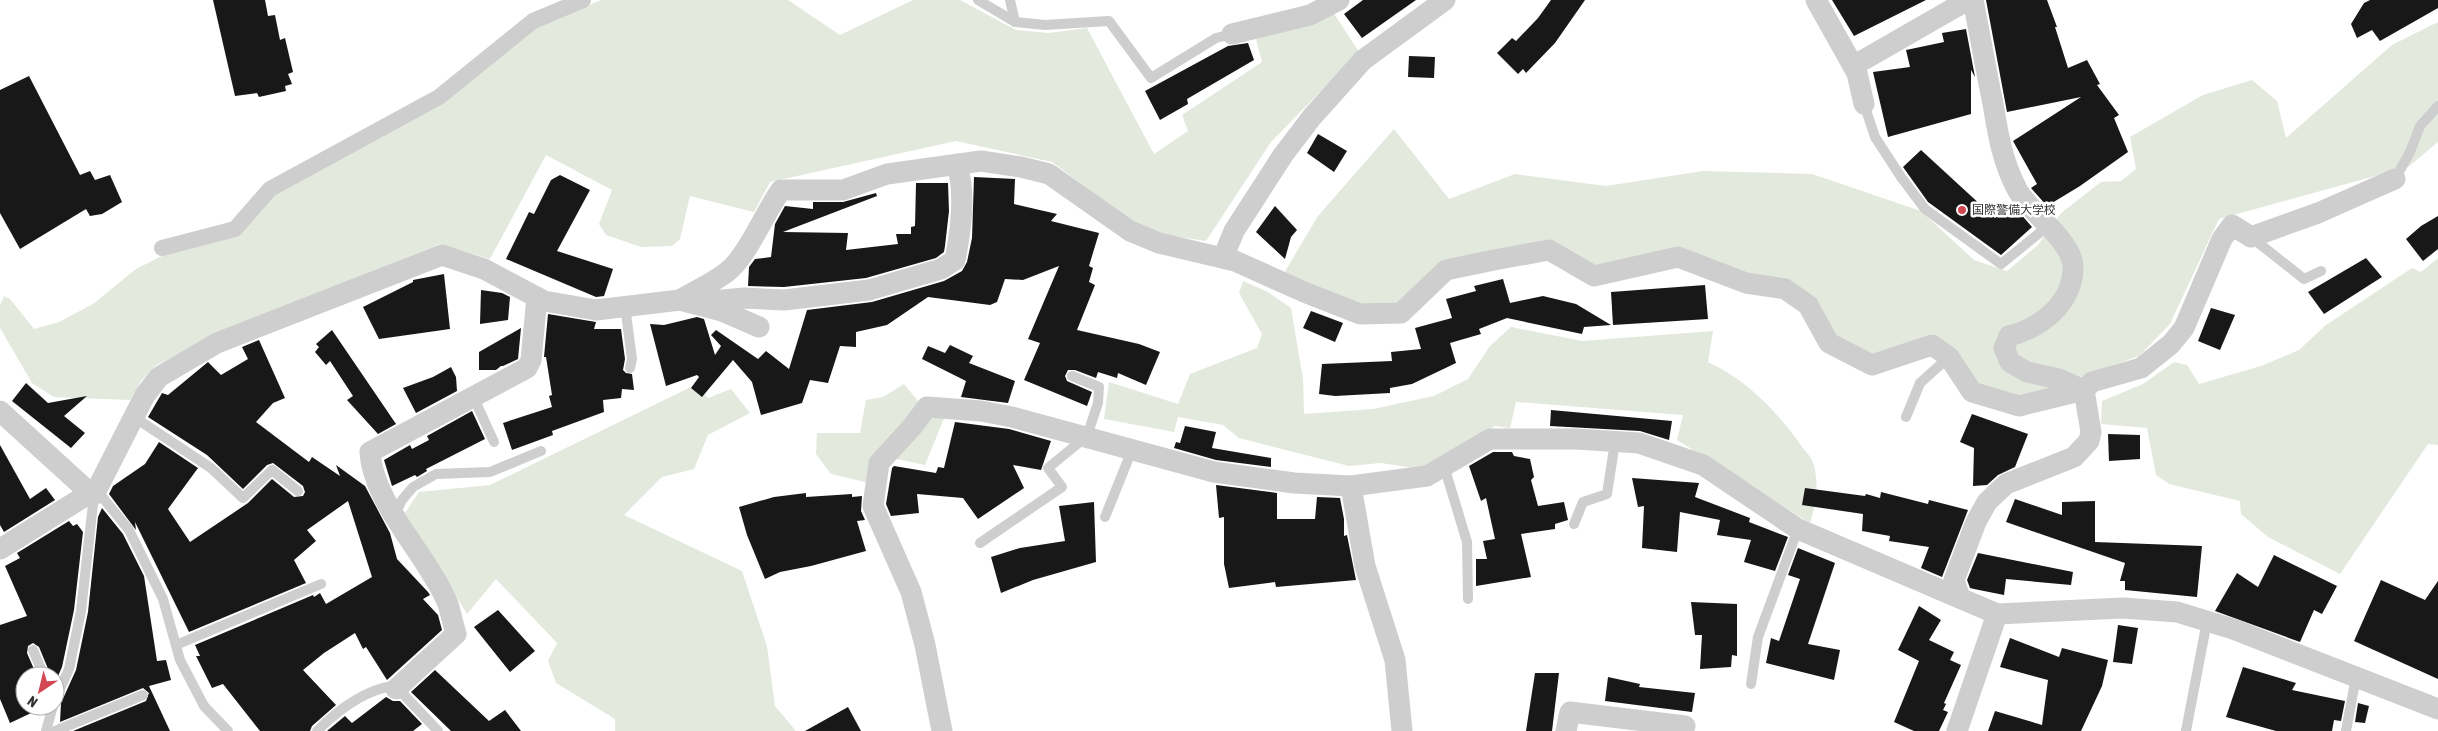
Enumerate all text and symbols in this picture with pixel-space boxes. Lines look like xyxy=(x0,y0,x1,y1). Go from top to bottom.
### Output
place label: 国際警備大学校 xyxy=(1972,203,2056,217)
marker: 国際警備大学校 xyxy=(1956,204,1968,216)
north arrow xyxy=(15,666,65,716)
text: N xyxy=(25,693,41,711)

